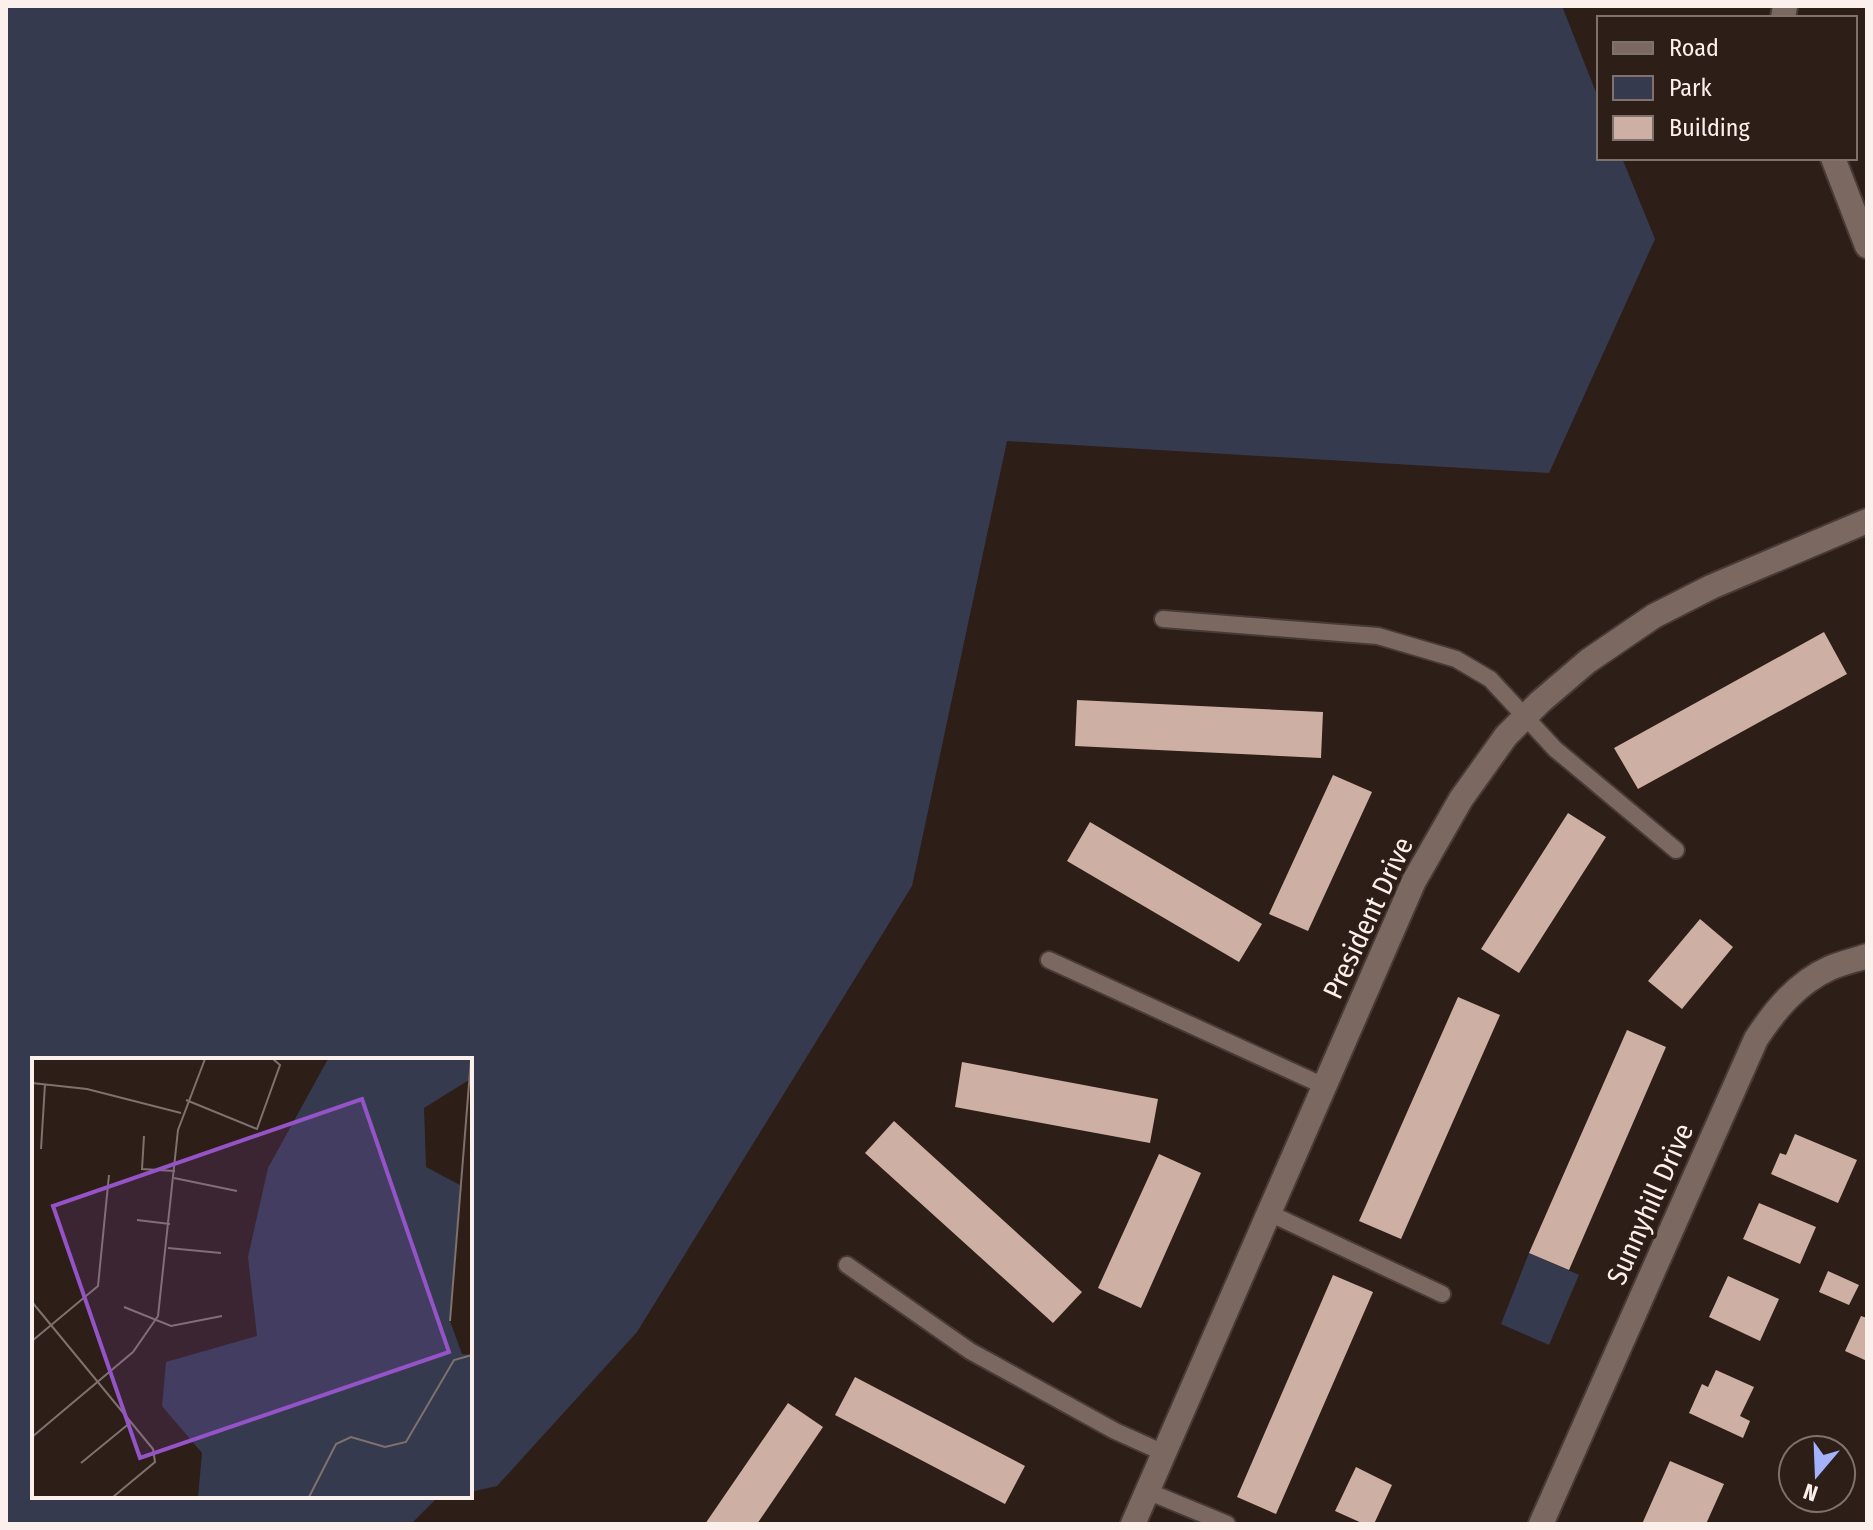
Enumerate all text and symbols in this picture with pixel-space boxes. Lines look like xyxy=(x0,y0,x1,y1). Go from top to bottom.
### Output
legend xyxy=(1597,16,1857,160)
text: Road xyxy=(1669,34,1719,62)
text: Park xyxy=(1669,74,1712,102)
text: Building xyxy=(1669,114,1751,142)
street label: President Drive xyxy=(1316,832,1420,1004)
inset map xyxy=(32,1058,472,1498)
street label: Sunnyhill Drive xyxy=(1600,1118,1700,1290)
north arrow xyxy=(1777,1434,1857,1514)
text: N xyxy=(1800,1478,1821,1507)

